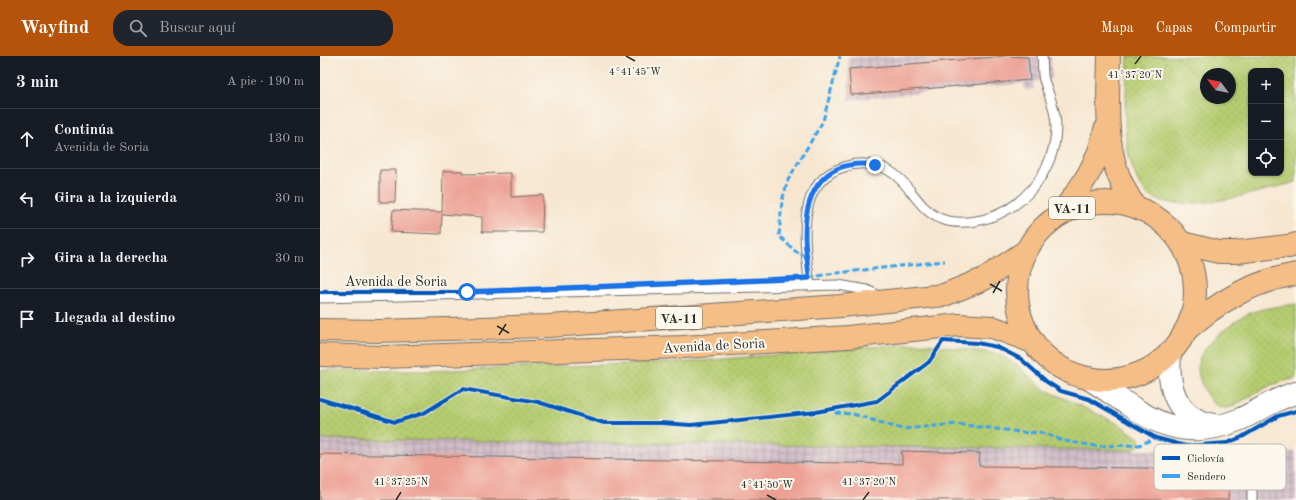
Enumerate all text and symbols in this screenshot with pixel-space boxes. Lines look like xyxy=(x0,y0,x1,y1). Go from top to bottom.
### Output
search box xyxy=(113,10,393,46)
icon: search xyxy=(127,17,149,39)
text: Wayfind xyxy=(20,19,89,38)
text: Buscar aquí xyxy=(159,21,235,36)
text: Mapa xyxy=(1101,21,1134,35)
text: Capas xyxy=(1156,21,1192,35)
text: Compartir xyxy=(1214,21,1276,35)
text: 4°41'45"W xyxy=(609,67,661,77)
north arrow xyxy=(1200,68,1236,104)
map controls xyxy=(1248,68,1284,176)
button: + xyxy=(1248,68,1284,104)
text: 41°37'20"N xyxy=(1108,70,1163,80)
text: 3 min xyxy=(16,74,59,91)
text: A pie · 190 m xyxy=(227,75,304,88)
button: − xyxy=(1248,104,1284,140)
text: Continúa xyxy=(54,123,114,138)
icon: ahead xyxy=(16,128,38,150)
text: 130 m xyxy=(267,132,304,145)
button: locate xyxy=(1248,140,1284,176)
text: Avenida de Soria xyxy=(54,141,149,154)
route end xyxy=(866,156,884,174)
icon: left xyxy=(16,188,38,210)
text: Gira a la izquierda xyxy=(54,191,177,206)
text: 30 m xyxy=(275,192,304,205)
road number: VA-11 xyxy=(1049,197,1095,219)
icon: right xyxy=(16,248,38,270)
text: Gira a la derecha xyxy=(54,251,168,266)
text: 30 m xyxy=(275,252,304,265)
street label: Avenida de Soria xyxy=(345,275,447,289)
route start xyxy=(458,283,476,301)
road number: VA-11 xyxy=(656,307,702,329)
icon: arrive xyxy=(16,308,38,330)
text: Llegada al destino xyxy=(54,311,175,326)
street label: Avenida de Soria xyxy=(663,336,766,356)
legend xyxy=(1154,444,1286,490)
text: Ciclovía xyxy=(1187,454,1225,465)
text: Sendero xyxy=(1187,472,1226,483)
text: 41°37'25"N xyxy=(374,477,429,487)
text: 41°37'20"N xyxy=(842,477,897,487)
text: 4°41'50"W xyxy=(741,480,793,490)

